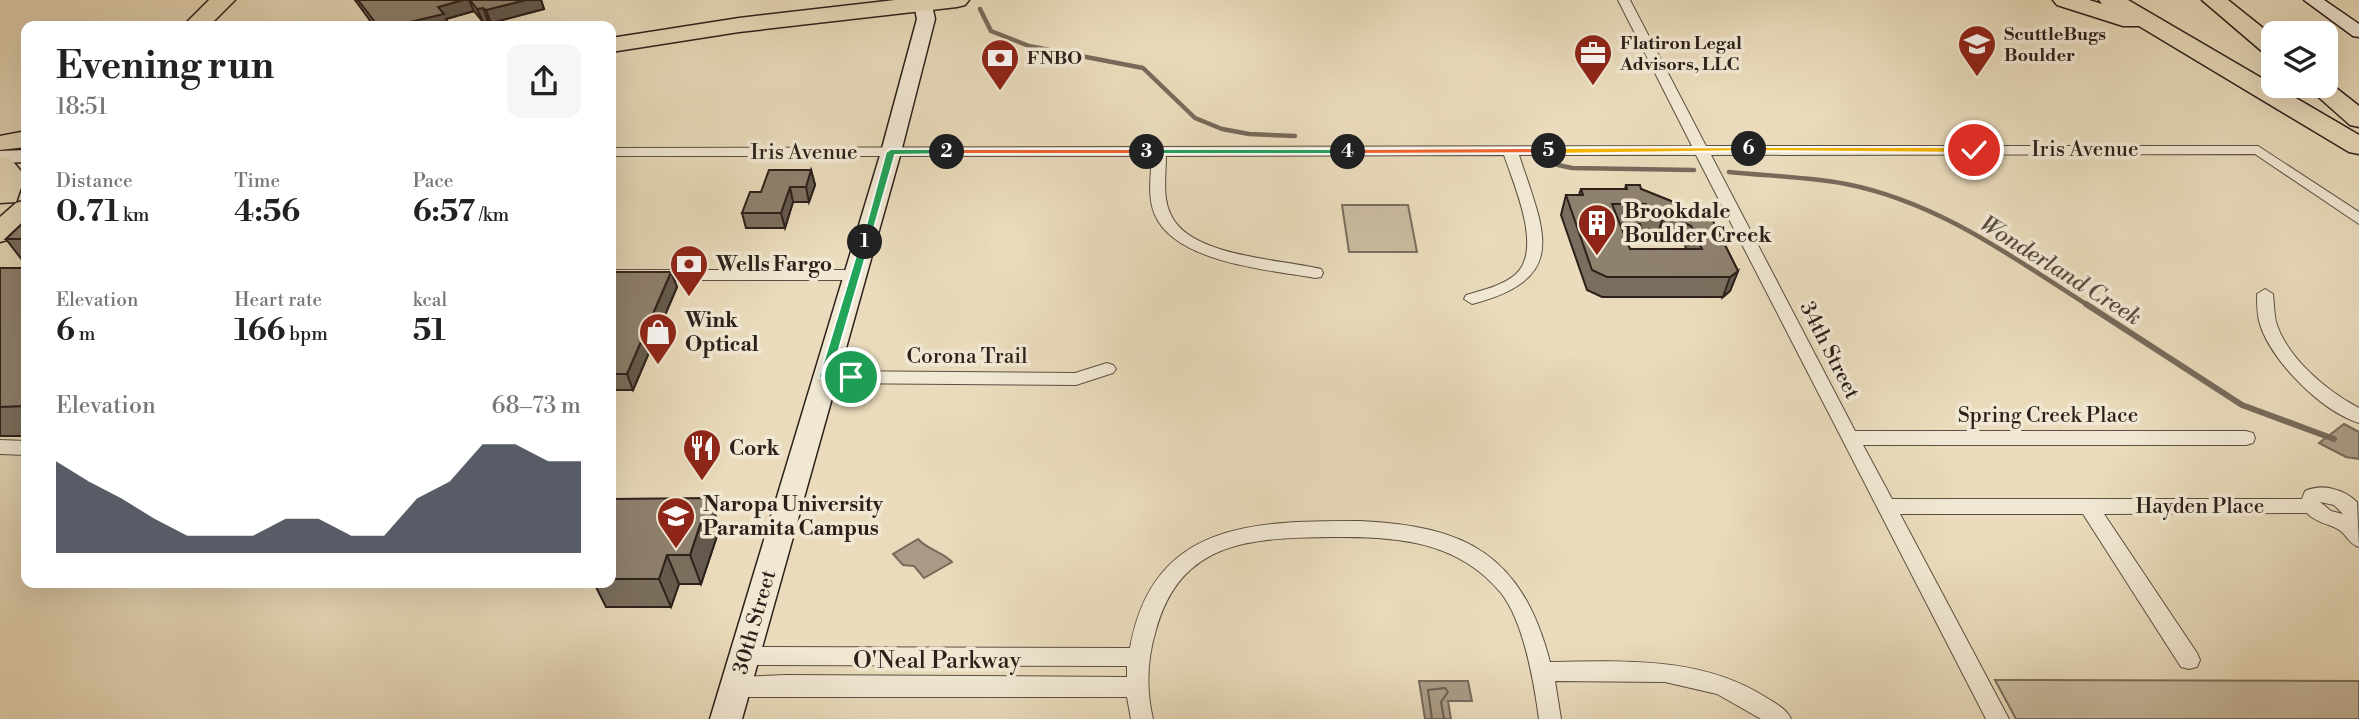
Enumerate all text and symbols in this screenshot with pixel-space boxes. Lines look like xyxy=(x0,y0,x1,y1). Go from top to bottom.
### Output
map controls xyxy=(2261,21,2338,98)
button: layers xyxy=(2261,21,2338,98)
school or university icon: ScuttleBugs Boulder xyxy=(1956,23,1998,78)
place label: ScuttleBugs Boulder xyxy=(2004,23,2106,67)
office icon: Flatiron Legal Advisors, LLC xyxy=(1572,32,1614,87)
place label: Flatiron Legal Advisors, LLC xyxy=(1619,32,1742,76)
bank icon: FNBO xyxy=(979,37,1021,92)
text: Evening run xyxy=(56,43,274,90)
button: share xyxy=(507,44,581,118)
place label: FNBO xyxy=(1027,47,1082,70)
text: 18:51 xyxy=(56,93,107,121)
pin xyxy=(1944,120,2004,180)
icon: check xyxy=(1955,131,1993,169)
pin: 6 xyxy=(1732,132,1766,166)
pin: 2 xyxy=(930,134,964,170)
pin: 3 xyxy=(1130,134,1164,170)
pin: 4 xyxy=(1330,134,1366,170)
pin: 5 xyxy=(1532,134,1566,168)
text: 6 xyxy=(1743,136,1754,160)
street label: Iris Avenue xyxy=(2031,137,2139,163)
text: 5 xyxy=(1543,138,1554,162)
text: 2 xyxy=(941,139,952,163)
text: 3 xyxy=(1141,139,1152,163)
text: 4 xyxy=(1341,139,1354,163)
street label: Iris Avenue xyxy=(750,140,858,166)
text: Distance xyxy=(56,169,133,193)
text: Time xyxy=(234,169,280,193)
text: Pace xyxy=(413,169,453,193)
text: 0.71 xyxy=(56,193,119,231)
text: 4:56 xyxy=(234,193,300,231)
text: 6:57 xyxy=(413,193,475,231)
place label: Brookdale Boulder Creek xyxy=(1624,199,1772,249)
building icon: Brookdale Boulder Creek xyxy=(1576,202,1618,257)
text: km xyxy=(119,203,149,227)
text: /km xyxy=(475,203,509,227)
water label: Wonderland Creek xyxy=(1975,210,2146,332)
pin: 1 xyxy=(848,224,882,260)
text: 1 xyxy=(860,229,869,253)
bank icon: Wells Fargo xyxy=(668,243,710,298)
place label: Wells Fargo xyxy=(715,252,832,278)
text: Elevation xyxy=(56,288,138,312)
text: Heart rate xyxy=(234,288,322,312)
text: kcal xyxy=(413,288,447,312)
street label: 34th Street xyxy=(1793,297,1865,404)
place label: Wink Optical xyxy=(684,308,759,358)
shop icon: Wink Optical xyxy=(637,311,679,366)
text: 6 xyxy=(56,312,75,350)
text: 166 xyxy=(234,312,285,350)
text: 51 xyxy=(413,312,446,350)
text: m xyxy=(75,322,95,346)
text: bpm xyxy=(285,322,328,346)
street label: Corona Trail xyxy=(907,344,1027,370)
pin xyxy=(821,347,881,407)
icon: arrive xyxy=(832,358,870,396)
text: Elevation xyxy=(56,392,156,420)
text: 68–73 m xyxy=(492,392,581,420)
street label: Spring Creek Place xyxy=(1958,403,2138,429)
restaurant icon: Cork xyxy=(681,427,723,482)
place label: Cork xyxy=(729,436,781,462)
place label: Naropa University Paramita Campus xyxy=(703,492,883,542)
street label: Hayden Place xyxy=(2136,494,2264,520)
school or university icon: Naropa University Paramita Campus xyxy=(655,495,697,550)
street label: 30th Street xyxy=(728,567,782,677)
street label: O'Neal Parkway xyxy=(853,646,1021,676)

